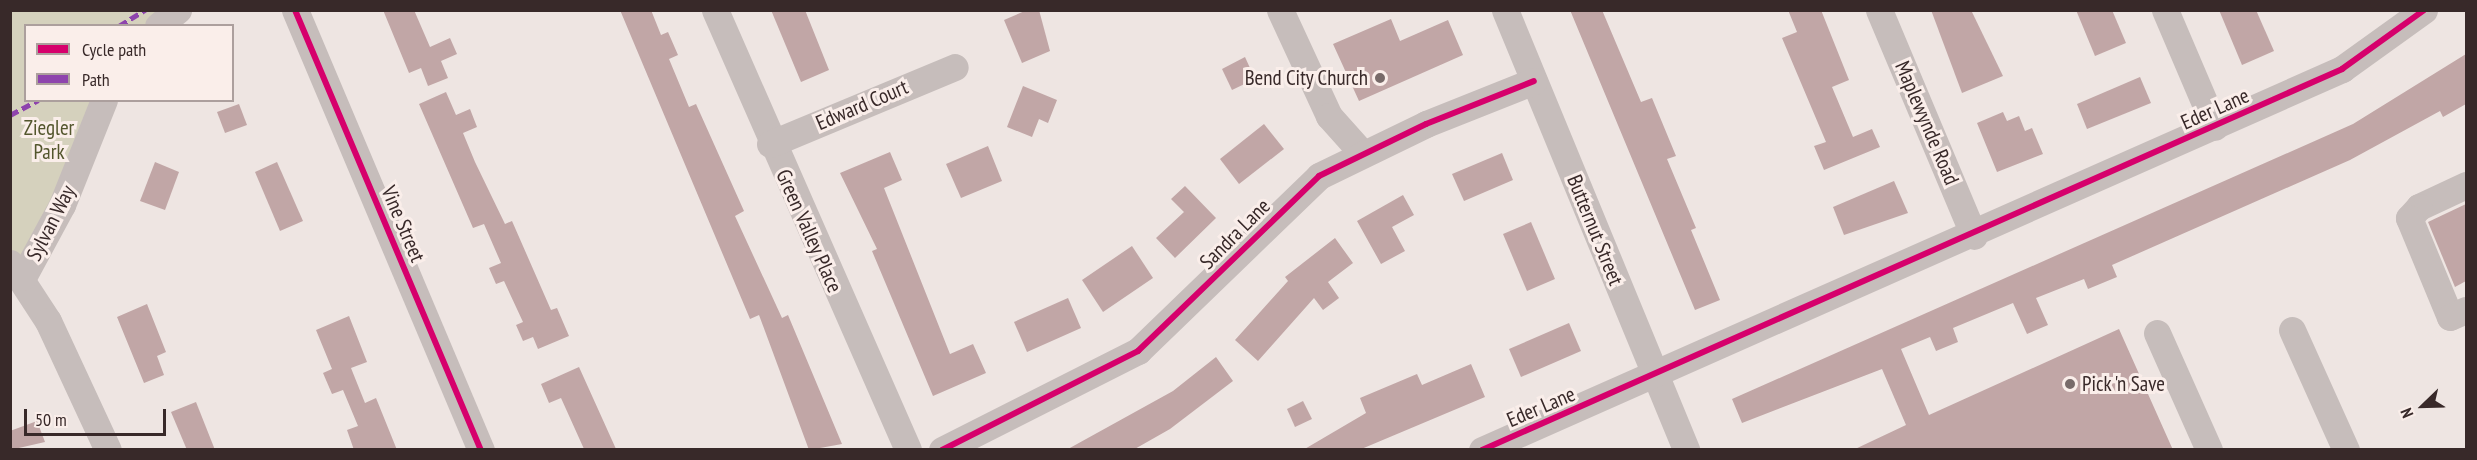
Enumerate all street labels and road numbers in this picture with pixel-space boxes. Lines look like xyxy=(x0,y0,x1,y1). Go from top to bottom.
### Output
street label: Maplewynde Road xyxy=(1890,57,1964,189)
street label: Edward Court xyxy=(812,74,912,136)
street label: Eder Lane xyxy=(2177,83,2253,135)
street label: Green Valley Place xyxy=(770,165,848,297)
street label: Butternut Street xyxy=(1561,171,1629,289)
street label: Sylvan Way xyxy=(21,181,81,265)
street label: Vine Street xyxy=(376,182,430,266)
street label: Sandra Lane xyxy=(1195,194,1275,274)
street label: Eder Lane xyxy=(1503,381,1579,433)

